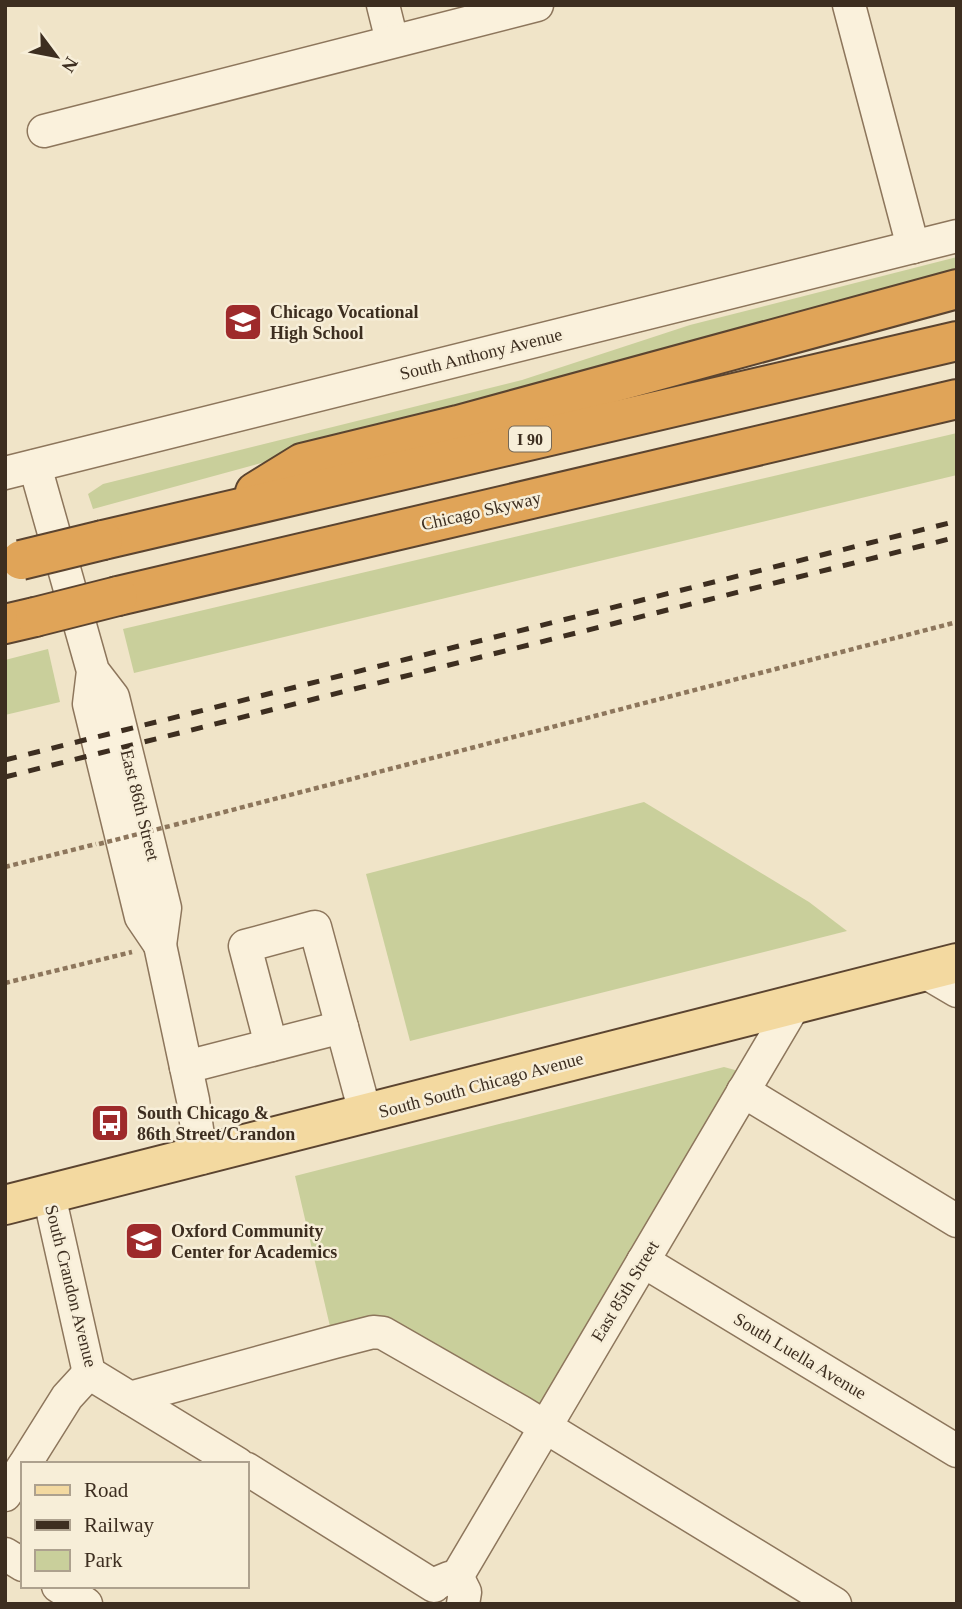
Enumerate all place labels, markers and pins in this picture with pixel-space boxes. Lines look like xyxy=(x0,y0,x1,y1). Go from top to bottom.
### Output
school or university icon: Chicago Vocational High School xyxy=(222,301,264,343)
place label: Chicago Vocational High School xyxy=(270,302,419,343)
bus stop icon: South Chicago & 86th Street/Crandon xyxy=(89,1102,131,1144)
place label: South Chicago & 86th Street/Crandon xyxy=(137,1103,295,1144)
school or university icon: Oxford Community Center for Academics xyxy=(123,1220,165,1262)
place label: Oxford Community Center for Academics xyxy=(171,1221,337,1262)

